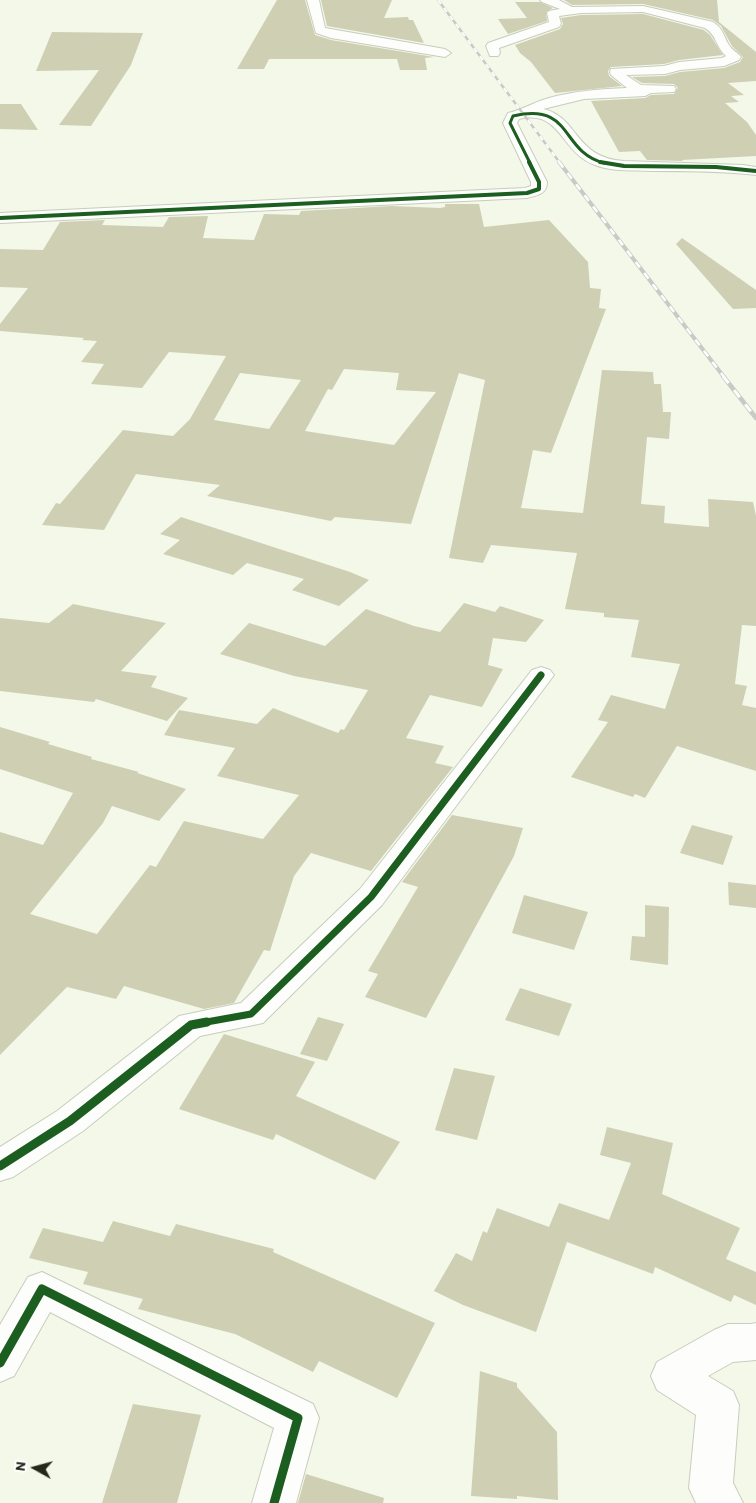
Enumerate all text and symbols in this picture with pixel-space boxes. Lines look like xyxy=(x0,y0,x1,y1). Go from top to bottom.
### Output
north arrow xyxy=(10,1443,60,1493)
text: N xyxy=(11,1460,29,1472)

